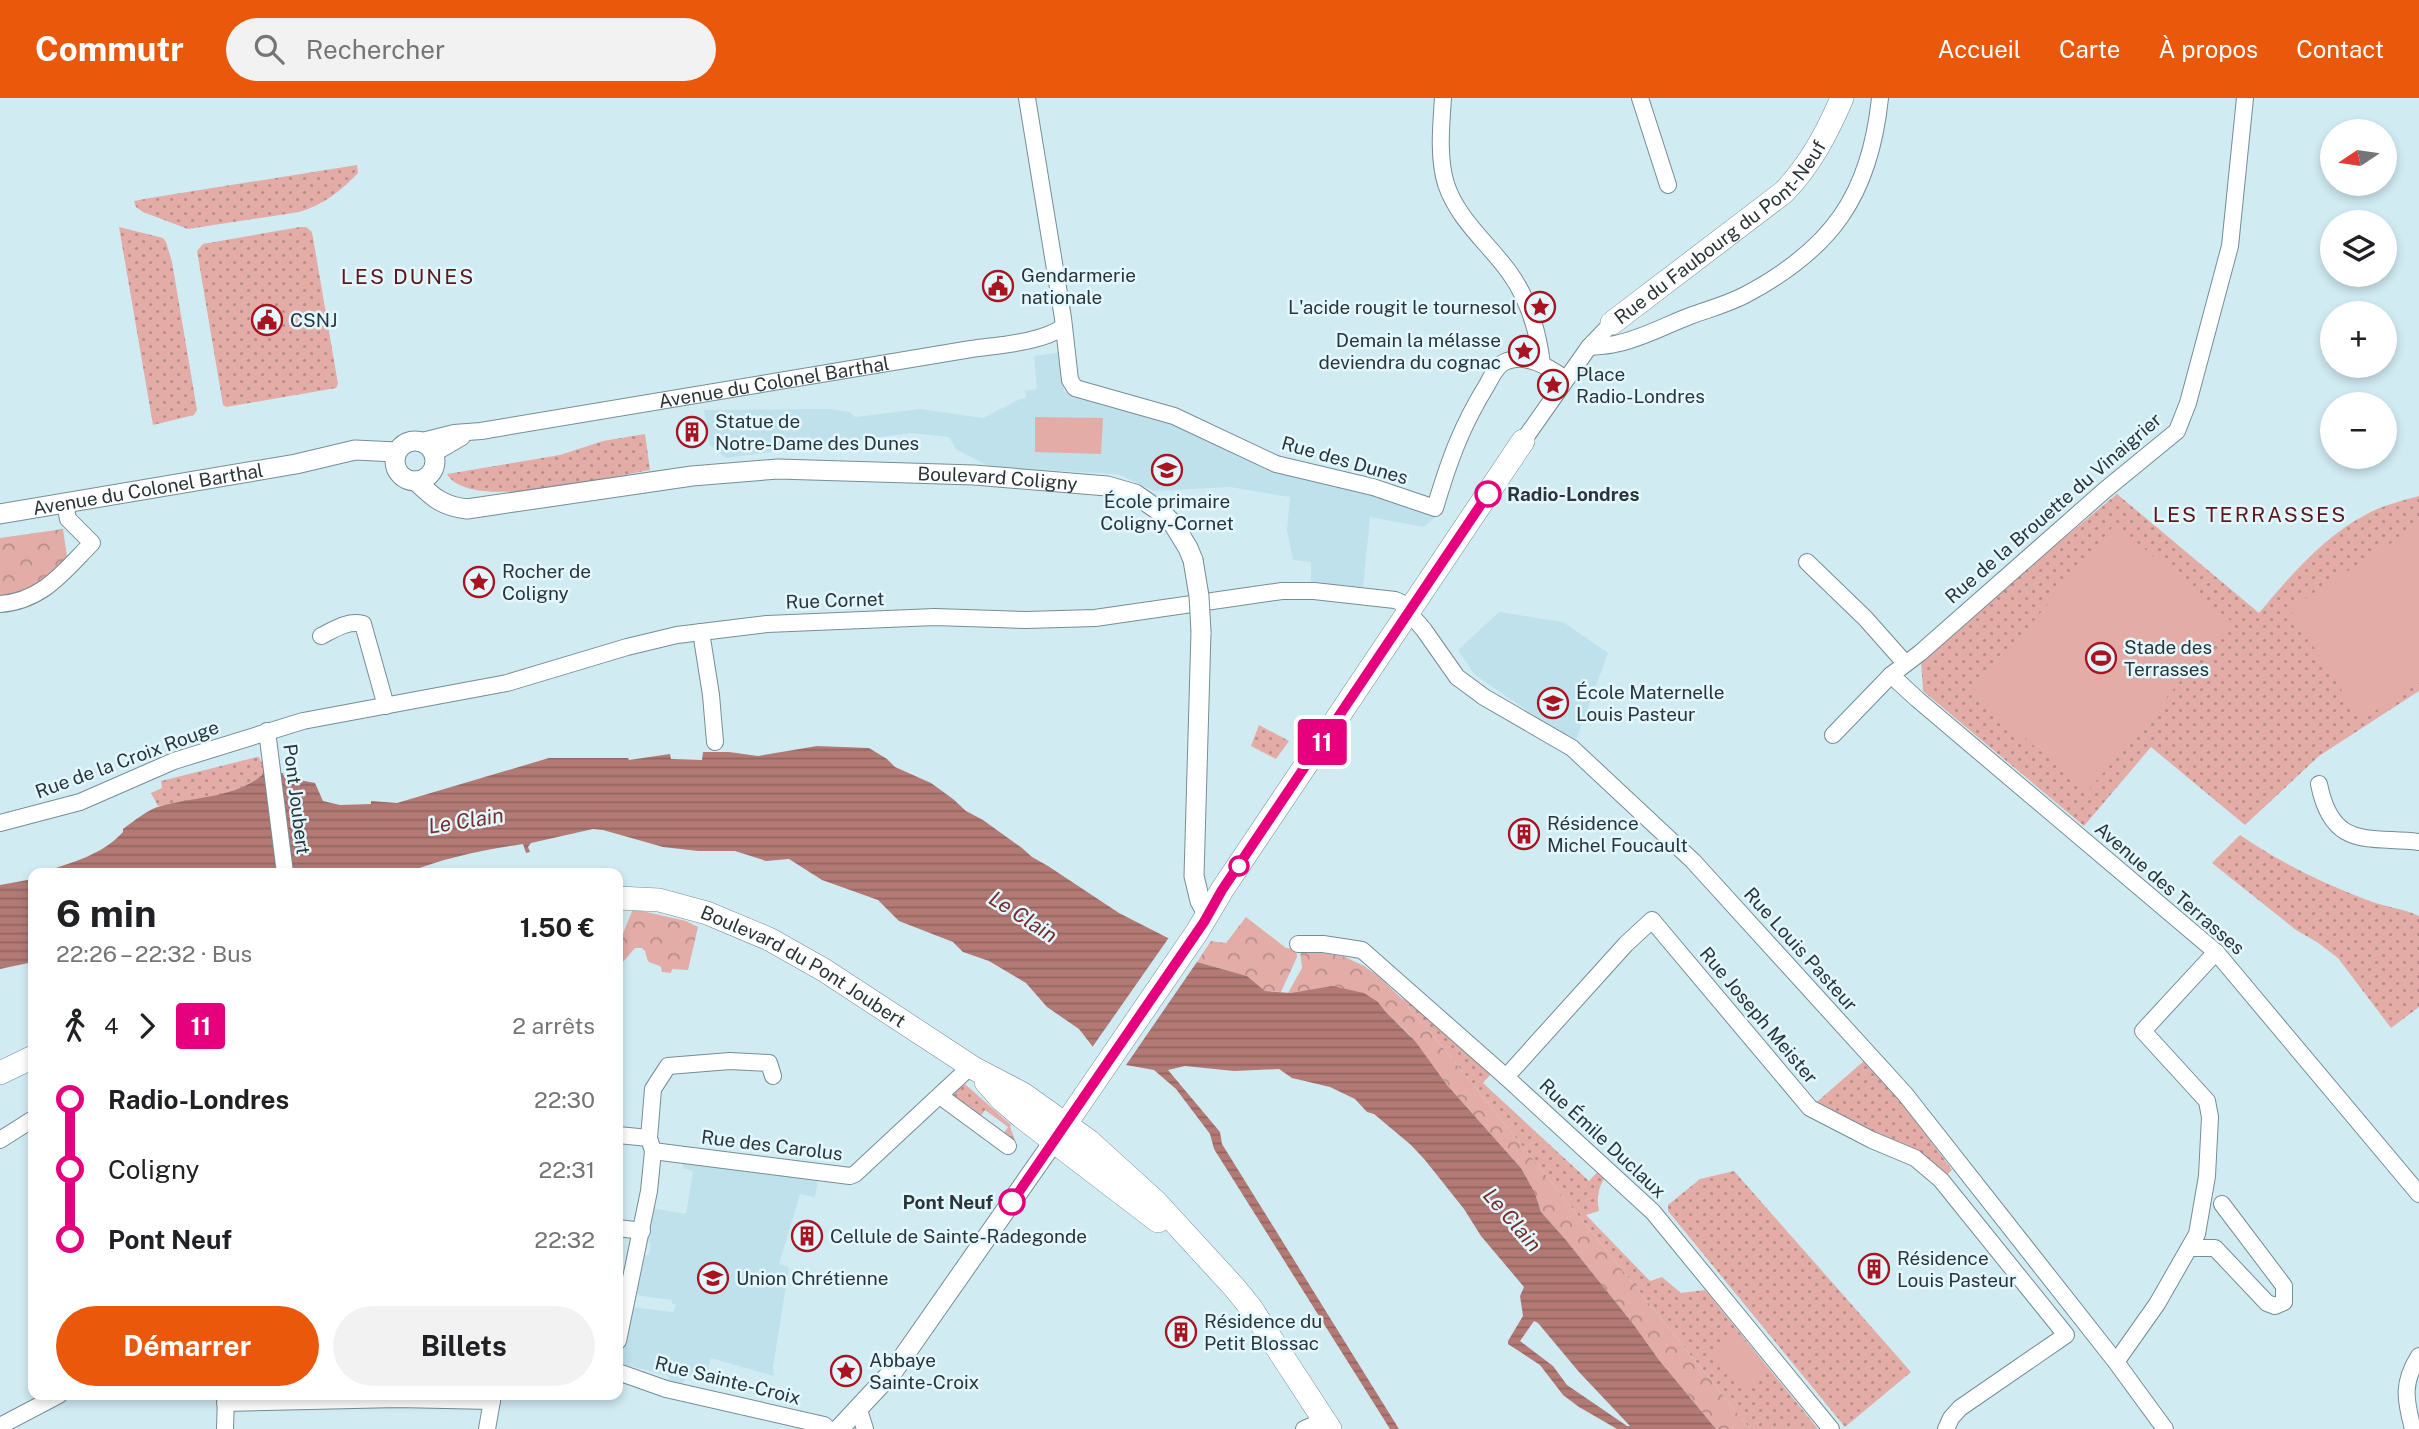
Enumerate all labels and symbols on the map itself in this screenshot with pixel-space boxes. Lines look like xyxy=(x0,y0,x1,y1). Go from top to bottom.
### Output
north arrow xyxy=(2320,119,2398,196)
street label: Rue du Faubourg du Pont-Neuf xyxy=(1610,136,1830,328)
district label: LES DUNES xyxy=(341,264,475,289)
place label: Gendarmerie nationale xyxy=(1021,264,1136,308)
public building icon: Gendarmerie nationale xyxy=(981,269,1015,303)
place icon: L'acide rougit le tournesol xyxy=(1523,290,1557,324)
place label: L'acide rougit le tournesol xyxy=(1288,296,1517,318)
public building icon: CSNJ xyxy=(250,303,284,337)
place label: CSNJ xyxy=(290,309,337,331)
place label: Demain la mélasse deviendra du cognac xyxy=(1318,329,1501,373)
place icon: Demain la mélasse deviendra du cognac xyxy=(1507,334,1541,368)
street label: Avenue du Colonel Barthal xyxy=(657,352,891,412)
place label: Place Radio-Londres xyxy=(1576,363,1705,407)
place icon: Place Radio-Londres xyxy=(1536,368,1570,402)
street label: Rue de la Brouette du Vinaigrier xyxy=(1940,408,2166,608)
place label: Statue de Notre-Dame des Dunes xyxy=(715,410,919,454)
building icon: Statue de Notre-Dame des Dunes xyxy=(675,415,709,449)
street label: Rue des Dunes xyxy=(1279,431,1411,489)
school or university icon: École primaire Coligny-Cornet xyxy=(1150,453,1184,487)
street label: Avenue du Colonel Barthal xyxy=(31,459,265,519)
street label: Boulevard Coligny xyxy=(917,462,1078,495)
marker: Radio-Londres xyxy=(1475,481,1501,507)
place label: Radio-Londres xyxy=(1507,483,1639,505)
place label: École primaire Coligny-Cornet xyxy=(1100,490,1234,534)
district label: LES TERRASSES xyxy=(2153,502,2347,527)
place label: Rocher de Coligny xyxy=(502,560,591,604)
place icon: Rocher de Coligny xyxy=(462,565,496,599)
street label: Rue Cornet xyxy=(785,587,885,613)
place label: Stade des Terrasses xyxy=(2124,636,2212,680)
sports icon: Stade des Terrasses xyxy=(2084,641,2118,675)
place label: École Maternelle Louis Pasteur xyxy=(1576,681,1725,725)
school or university icon: École Maternelle Louis Pasteur xyxy=(1536,686,1570,720)
street label: Rue de la Croix Rouge xyxy=(32,716,222,802)
line badge: 11 xyxy=(1290,719,1354,765)
street label: Pont Joubert xyxy=(279,743,315,855)
water label: Le Clain xyxy=(426,802,505,839)
place label: Résidence Michel Foucault xyxy=(1547,812,1688,856)
building icon: Résidence Michel Foucault xyxy=(1507,817,1541,851)
street label: Avenue des Terrasses xyxy=(2091,817,2249,959)
unlabelled marker xyxy=(1229,856,1249,876)
street label: Rue Louis Pasteur xyxy=(1740,883,1862,1015)
water label: Le Clain xyxy=(985,885,1062,948)
street label: Boulevard du Pont Joubert xyxy=(698,901,910,1032)
street label: Rue Joseph Meister xyxy=(1696,942,1822,1088)
street label: Rue Émile Duclaux xyxy=(1535,1074,1671,1202)
street label: Rue des Carolus xyxy=(700,1125,844,1165)
water label: Le Clain xyxy=(1478,1183,1547,1257)
marker: Pont Neuf xyxy=(999,1189,1025,1215)
place label: Pont Neuf xyxy=(903,1191,993,1213)
building icon: Cellule de Sainte-Radegonde xyxy=(790,1219,824,1253)
place label: Cellule de Sainte-Radegonde xyxy=(830,1225,1087,1247)
place label: Résidence Louis Pasteur xyxy=(1897,1247,2017,1291)
building icon: Résidence Louis Pasteur xyxy=(1857,1252,1891,1286)
school or university icon: Union Chrétienne xyxy=(696,1261,730,1295)
place label: Union Chrétienne xyxy=(736,1267,888,1289)
place label: Résidence du Petit Blossac xyxy=(1204,1310,1322,1354)
building icon: Résidence du Petit Blossac xyxy=(1164,1315,1198,1349)
place label: Abbaye Sainte-Croix xyxy=(869,1349,980,1393)
street label: Rue Sainte-Croix xyxy=(653,1351,803,1409)
place icon: Abbaye Sainte-Croix xyxy=(829,1354,863,1388)

